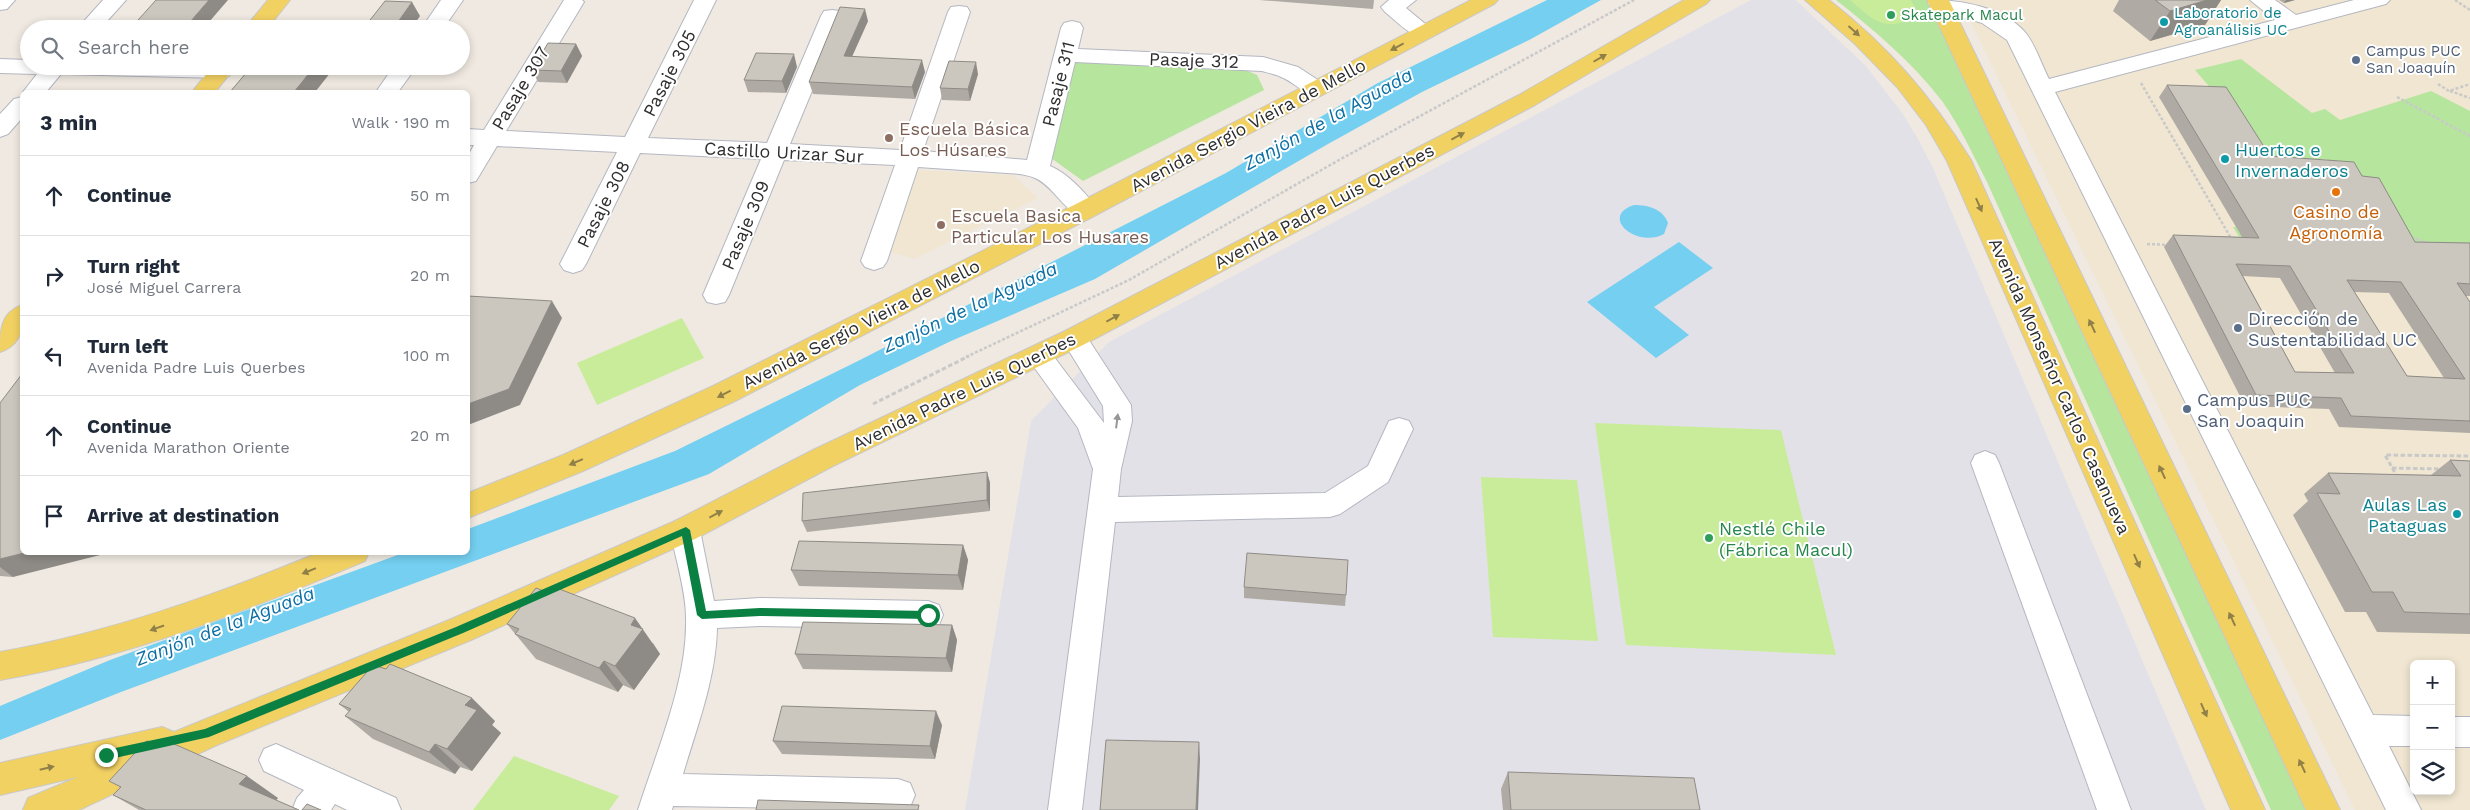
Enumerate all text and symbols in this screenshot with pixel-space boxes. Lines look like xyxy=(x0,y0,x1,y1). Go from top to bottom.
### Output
place label: Laboratorio de Agroanálisis UC xyxy=(2174,4,2287,39)
place label: Skatepark Macul xyxy=(1901,6,2023,24)
marker: Skatepark Macul xyxy=(1885,9,1897,21)
marker: Laboratorio de Agroanálisis UC xyxy=(2158,16,2170,28)
search box xyxy=(20,20,470,75)
one-way arrow xyxy=(1847,25,1859,37)
street label: Pasaje 305 xyxy=(638,26,700,120)
icon: search xyxy=(38,34,66,62)
text: Search here xyxy=(78,36,189,59)
street label: Pasaje 311 xyxy=(1037,39,1079,129)
street label: Pasaje 307 xyxy=(487,42,553,134)
place label: Campus PUC San Joaquín xyxy=(2366,42,2461,77)
one-way arrow xyxy=(1390,43,1404,51)
street label: Pasaje 312 xyxy=(1149,48,1239,72)
one-way arrow xyxy=(1593,53,1606,62)
street label: Avenida Sergio Vieira de Mello xyxy=(1127,54,1369,196)
marker: Campus PUC San Joaquín xyxy=(2350,54,2362,66)
water label: Zanjón de la Aguada xyxy=(1238,63,1417,176)
text: 3 min xyxy=(40,110,97,135)
text: Walk · 190 m xyxy=(352,113,450,132)
place label: Escuela Básica Los Húsares xyxy=(899,118,1029,160)
marker: Escuela Básica Los Húsares xyxy=(883,132,895,144)
one-way arrow xyxy=(1450,132,1465,140)
street label: Castillo Urizar Sur xyxy=(704,137,864,167)
street label: Avenida Padre Luis Querbes xyxy=(1211,139,1437,273)
place label: Huertos e Invernaderos xyxy=(2235,139,2349,181)
marker: Huertos e Invernaderos xyxy=(2219,153,2231,165)
street label: Pasaje 308 xyxy=(572,157,634,251)
street label: Pasaje 309 xyxy=(717,177,773,273)
icon: ahead xyxy=(40,182,68,210)
text: Continue xyxy=(87,184,171,207)
text: 50 m xyxy=(410,186,450,205)
marker: Casino de Agronomía xyxy=(2330,186,2342,198)
one-way arrow xyxy=(1975,198,1983,212)
place label: Casino de Agronomía xyxy=(2289,201,2383,243)
place label: Escuela Basica Particular Los Husares xyxy=(951,205,1149,247)
marker: Escuela Basica Particular Los Husares xyxy=(935,219,947,231)
street label: Avenida Monseñor Carlos Casanueva xyxy=(1985,235,2135,537)
text: Turn right xyxy=(87,255,180,278)
street label: Avenida Sergio Vieira de Mello xyxy=(739,255,983,393)
water label: Zanjón de la Aguada xyxy=(878,256,1061,358)
icon: right xyxy=(40,262,68,290)
text: 20 m xyxy=(410,266,450,285)
text: José Miguel Carrera xyxy=(87,278,241,297)
place label: Dirección de Sustentabilidad UC xyxy=(2248,308,2417,350)
one-way arrow xyxy=(1105,314,1120,322)
one-way arrow xyxy=(2088,319,2096,333)
marker: Dirección de Sustentabilidad UC xyxy=(2232,322,2244,334)
street label: Avenida Padre Luis Querbes xyxy=(849,328,1079,454)
text: Turn left xyxy=(87,335,168,358)
icon: left xyxy=(40,342,68,370)
text: 100 m xyxy=(403,346,450,365)
text: Avenida Padre Luis Querbes xyxy=(87,358,305,377)
place label: Campus PUC San Joaquin xyxy=(2197,389,2311,431)
one-way arrow xyxy=(716,390,731,398)
marker: Campus PUC San Joaquin xyxy=(2181,403,2193,415)
one-way arrow xyxy=(1113,413,1121,429)
text: Continue xyxy=(87,415,171,438)
icon: ahead xyxy=(40,422,68,450)
text: 20 m xyxy=(410,426,450,445)
text: Avenida Marathon Oriente xyxy=(87,438,290,457)
one-way arrow xyxy=(569,458,583,466)
one-way arrow xyxy=(2158,465,2166,480)
place label: Aulas Las Pataguas xyxy=(2362,494,2447,536)
icon: arrive xyxy=(40,502,68,530)
text: Arrive at destination xyxy=(87,504,279,527)
marker: Aulas Las Pataguas xyxy=(2451,508,2463,520)
one-way arrow xyxy=(709,510,723,518)
place label: Nestlé Chile (Fábrica Macul) xyxy=(1719,518,1853,560)
marker: Nestlé Chile (Fábrica Macul) xyxy=(1703,532,1715,544)
one-way arrow xyxy=(2134,554,2142,568)
one-way arrow xyxy=(301,567,316,575)
water label: Zanjón de la Aguada xyxy=(131,581,318,671)
route start xyxy=(917,604,940,627)
one-way arrow xyxy=(2228,612,2236,626)
one-way arrow xyxy=(149,624,164,632)
map controls xyxy=(2410,660,2455,795)
button: + xyxy=(2410,660,2455,705)
one-way arrow xyxy=(2200,703,2208,717)
button: − xyxy=(2410,705,2455,750)
route end xyxy=(95,744,118,767)
button: layers xyxy=(2410,750,2455,795)
one-way arrow xyxy=(2297,759,2305,773)
one-way arrow xyxy=(40,764,55,772)

